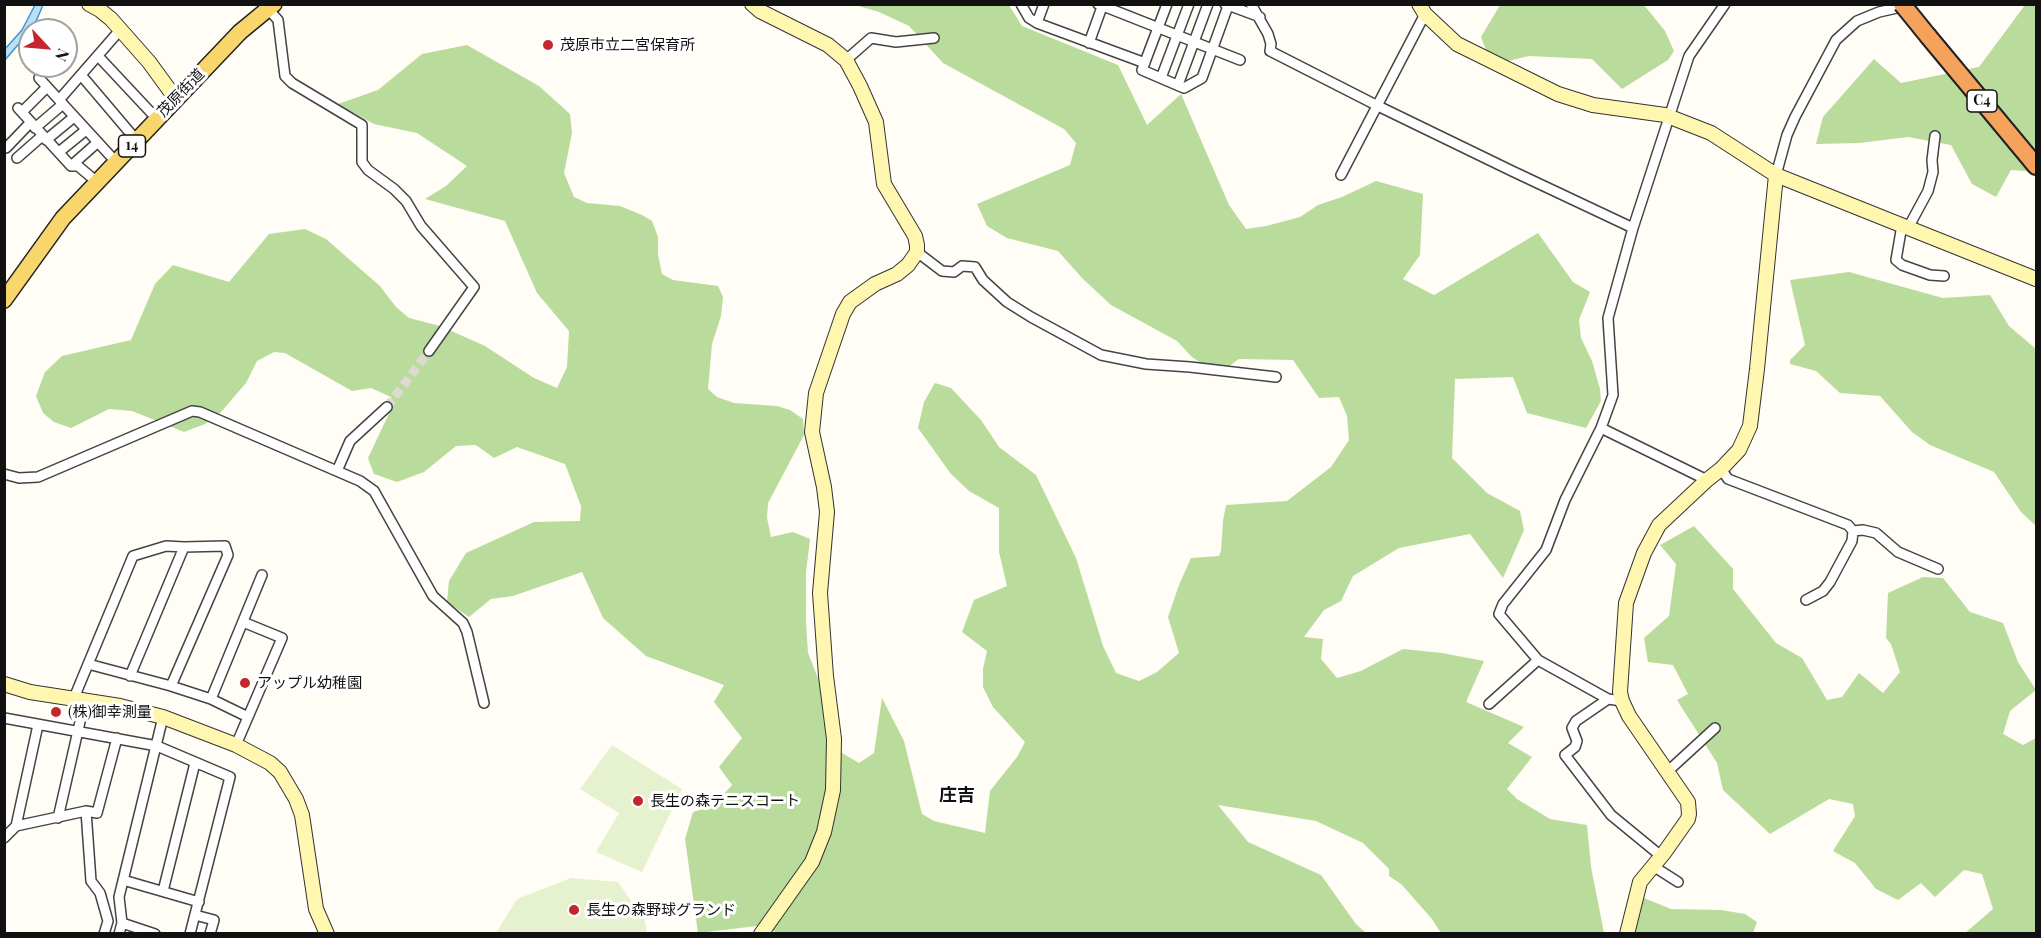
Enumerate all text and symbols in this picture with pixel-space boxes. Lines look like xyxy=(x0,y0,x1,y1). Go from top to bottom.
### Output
north arrow xyxy=(18,18,78,78)
place label: 茂原市立二宮保育所 xyxy=(560,36,695,54)
marker: 茂原市立二宮保育所 xyxy=(541,38,555,52)
text: N xyxy=(51,45,75,65)
street label: 茂原街道 xyxy=(154,65,208,121)
road number: C4 xyxy=(1967,90,1997,112)
road number: 14 xyxy=(118,135,146,157)
place label: アップル幼稚園 xyxy=(257,674,362,692)
marker: アップル幼稚園 xyxy=(238,676,252,690)
place label: (株)御幸測量 xyxy=(68,703,152,721)
marker: (株)御幸測量 xyxy=(49,705,63,719)
district label: 庄吉 xyxy=(939,784,975,806)
place label: 長生の森テニスコート xyxy=(650,792,800,810)
marker: 長生の森テニスコート xyxy=(631,794,645,808)
place label: 長生の森野球グランド xyxy=(586,901,736,919)
marker: 長生の森野球グランド xyxy=(567,903,581,917)

